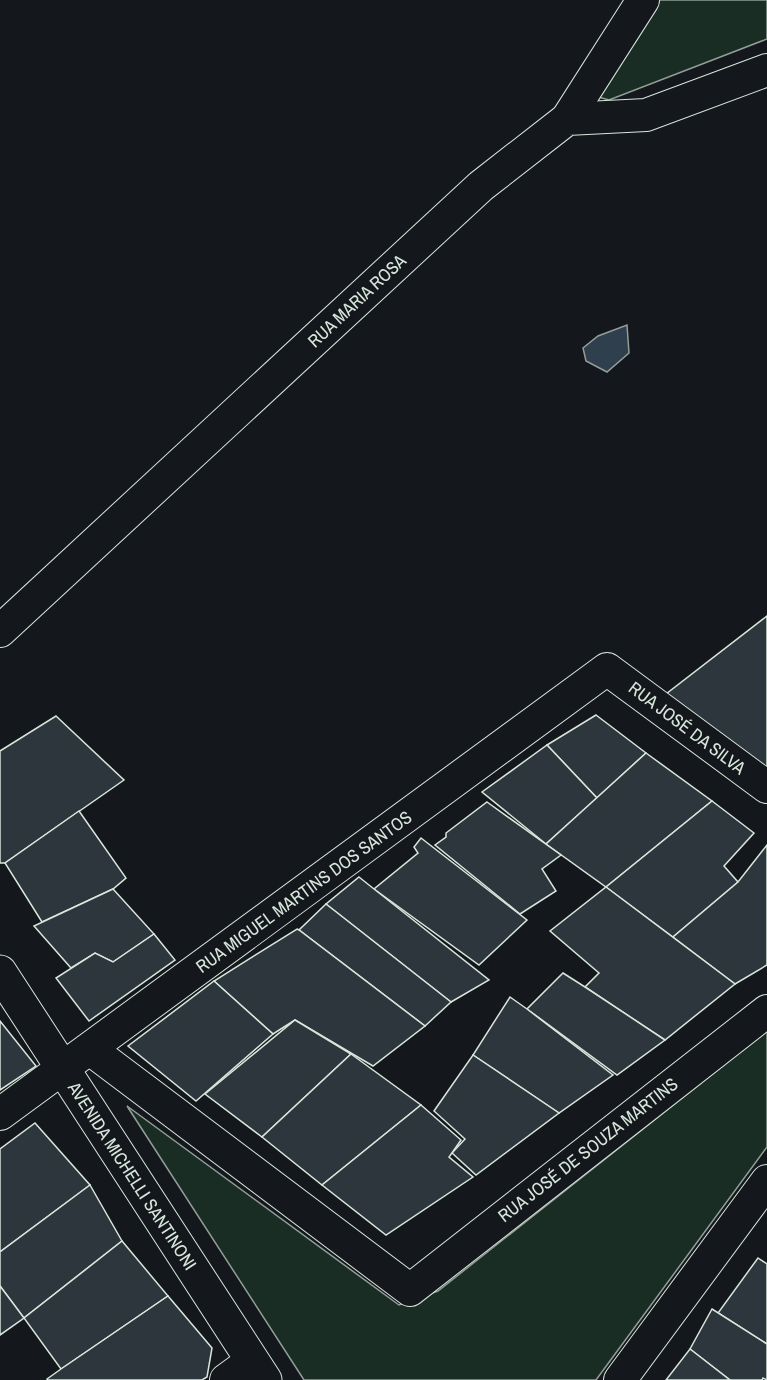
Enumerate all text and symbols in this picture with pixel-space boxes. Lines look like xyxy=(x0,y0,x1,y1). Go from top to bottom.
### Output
street label: RUA MARIA ROSA xyxy=(302,248,411,353)
street label: RUA JOSÉ DA SILVA xyxy=(624,675,751,780)
street label: RUA MIGUEL MARTINS DOS SANTOS xyxy=(191,805,417,979)
street label: RUA JOSÉ DE SOUZA MARTINS xyxy=(493,1071,683,1228)
street label: AVENIDA MICHELLI SANTINONI xyxy=(62,1076,203,1275)

